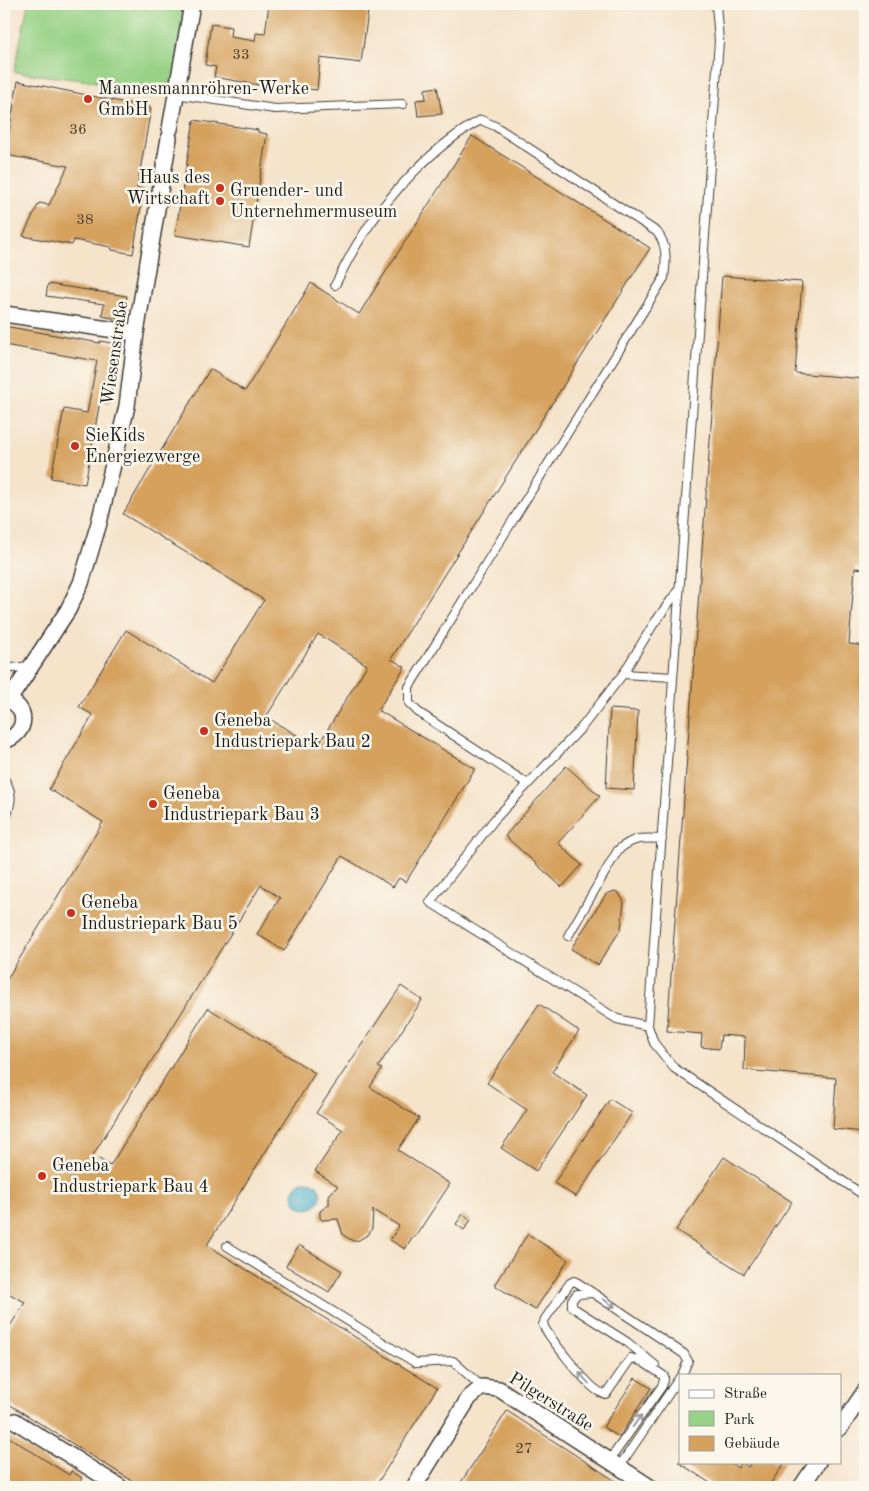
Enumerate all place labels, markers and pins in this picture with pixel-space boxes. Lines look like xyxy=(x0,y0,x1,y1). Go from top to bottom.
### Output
place label: Mannesmannröhren-Werke GmbH xyxy=(98,80,309,119)
marker: Mannesmannröhren-Werke GmbH xyxy=(82,93,94,105)
place label: Haus des Wirtschaft xyxy=(126,169,210,208)
marker: Haus des Wirtschaft xyxy=(214,182,226,194)
place label: Gruender- und Unternehmermuseum xyxy=(230,182,397,221)
marker: Gruender- und Unternehmermuseum xyxy=(214,195,226,207)
place label: SieKids Energiezwerge xyxy=(85,427,200,466)
marker: SieKids Energiezwerge xyxy=(69,440,81,452)
place label: Geneba Industriepark Bau 2 xyxy=(214,712,371,751)
marker: Geneba Industriepark Bau 2 xyxy=(198,725,210,737)
place label: Geneba Industriepark Bau 3 xyxy=(163,785,320,824)
marker: Geneba Industriepark Bau 3 xyxy=(147,798,159,810)
place label: Geneba Industriepark Bau 5 xyxy=(81,894,238,933)
marker: Geneba Industriepark Bau 5 xyxy=(65,907,77,919)
place label: Geneba Industriepark Bau 4 xyxy=(52,1157,209,1196)
marker: Geneba Industriepark Bau 4 xyxy=(36,1170,48,1182)

